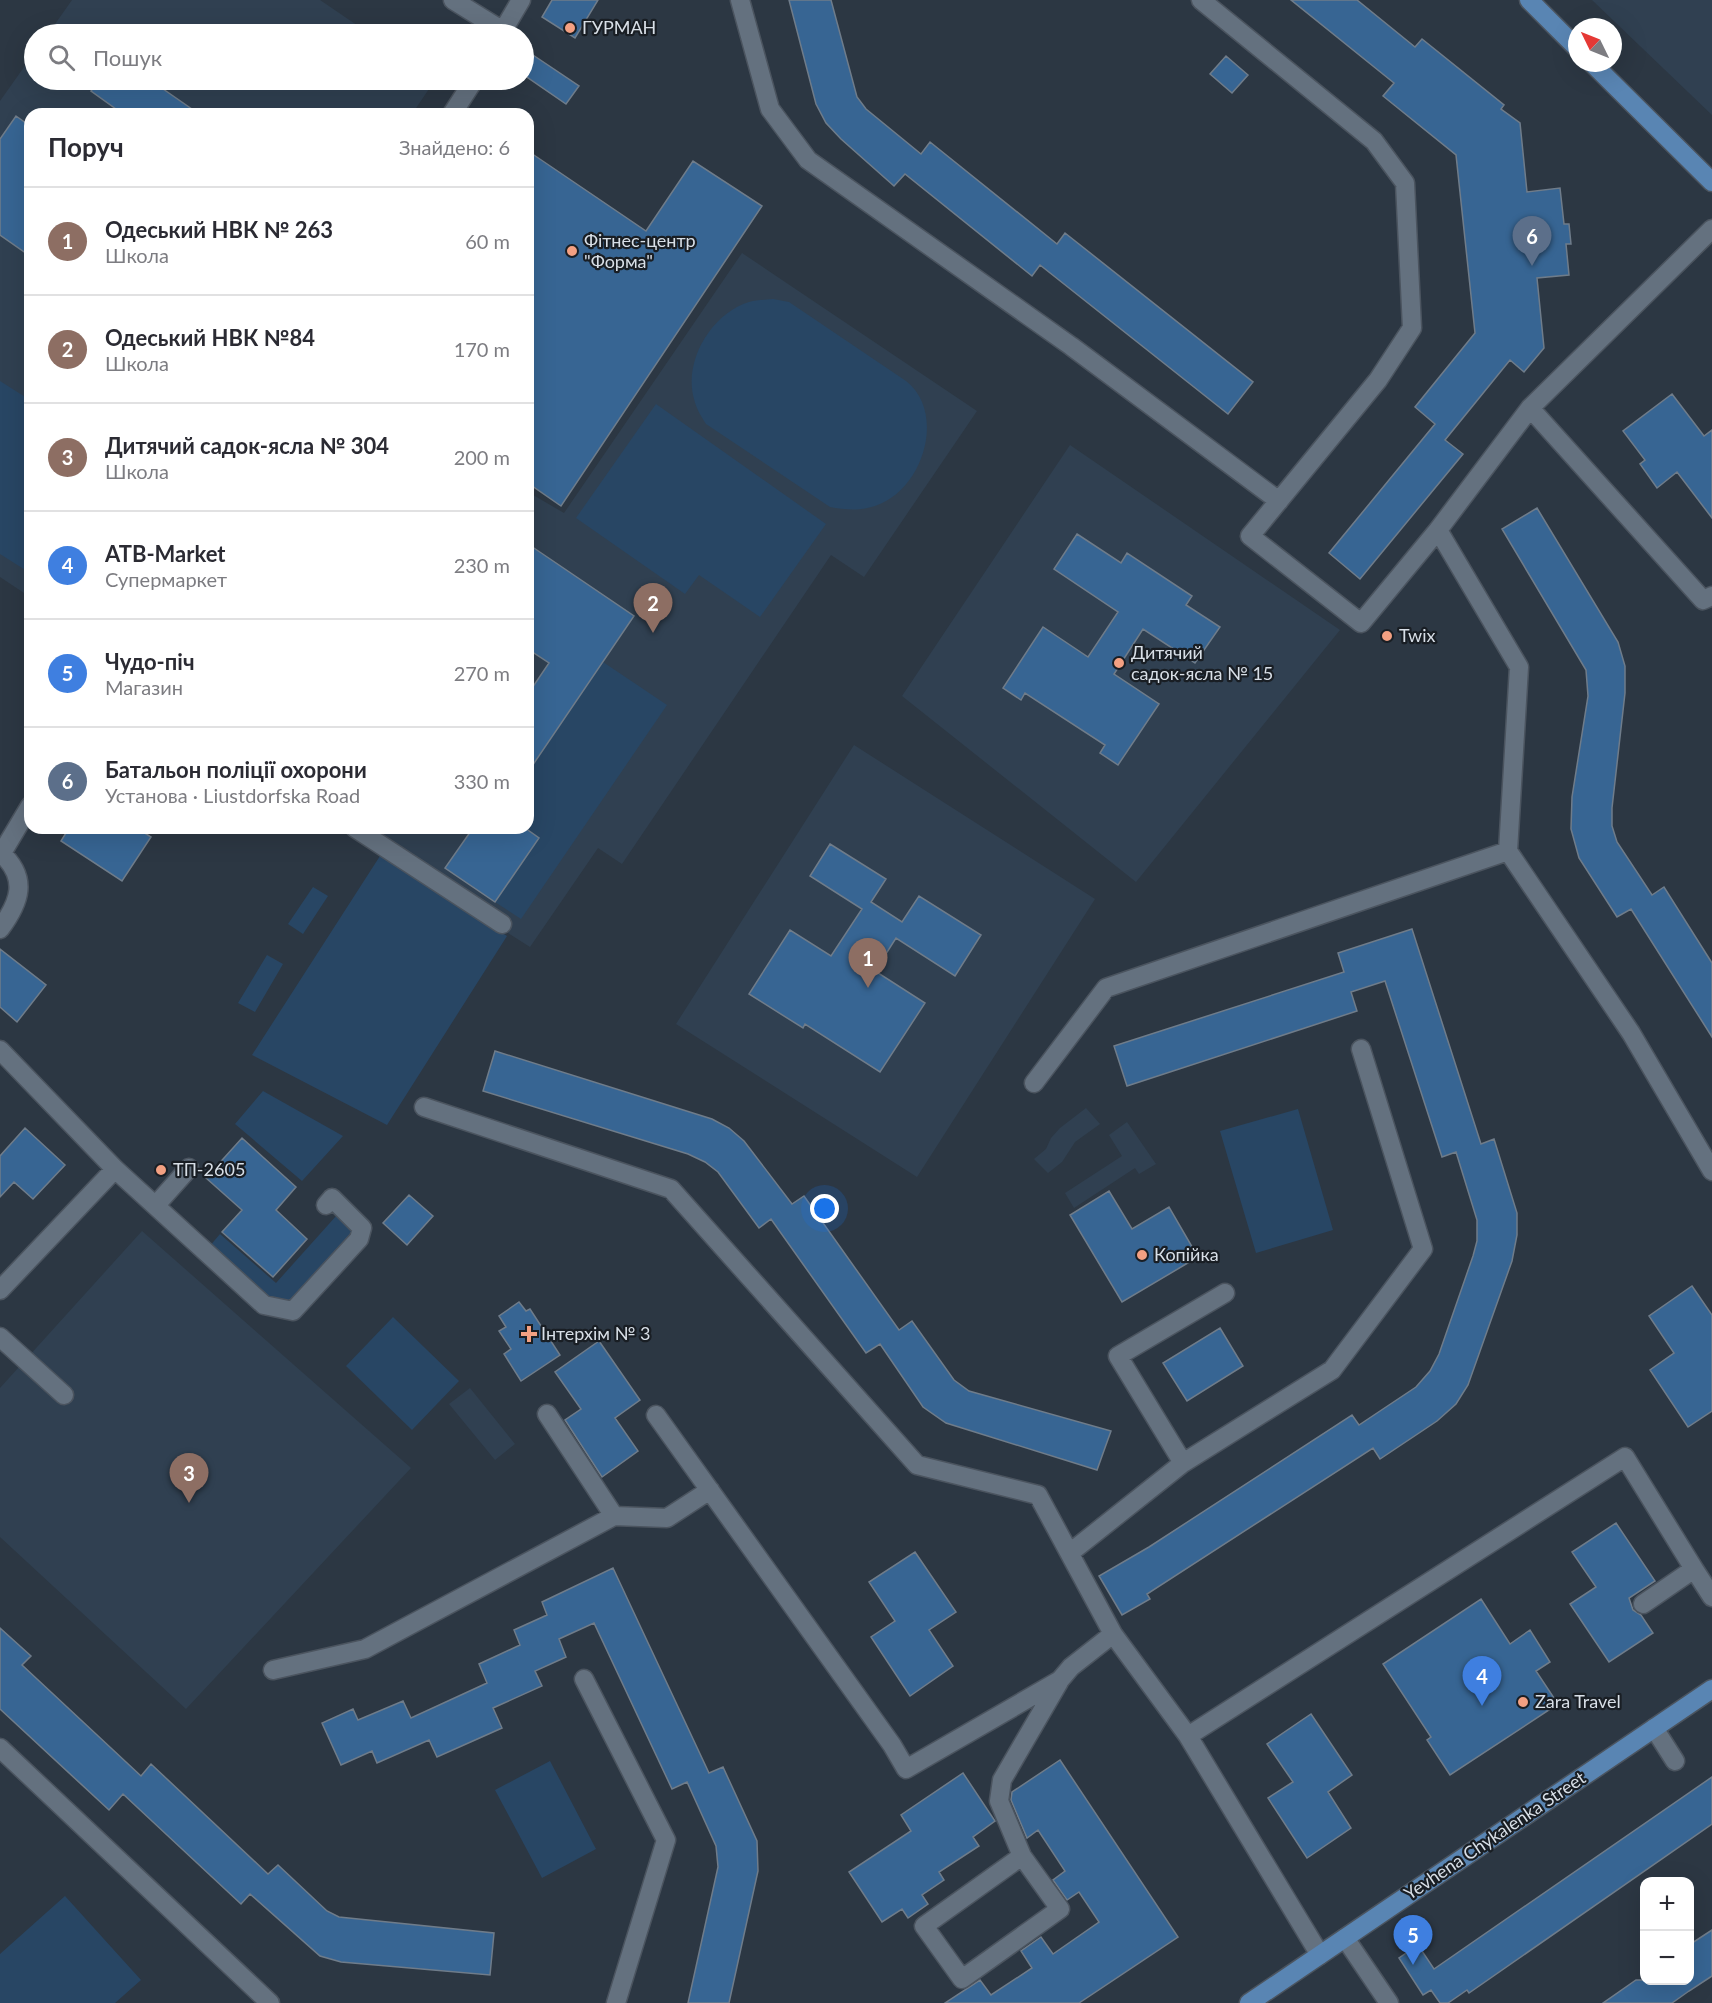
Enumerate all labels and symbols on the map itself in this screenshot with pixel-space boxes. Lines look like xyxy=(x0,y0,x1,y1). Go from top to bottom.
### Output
place label: ГУРМАН xyxy=(582,16,656,38)
north arrow xyxy=(1568,18,1622,72)
marker: ГУРМАН xyxy=(563,21,577,35)
pin: 6 xyxy=(1512,216,1552,266)
place label: Фітнес-центр "Форма" xyxy=(584,229,696,272)
marker: Фітнес-центр "Форма" xyxy=(565,244,579,258)
pin: 2 xyxy=(634,584,672,633)
place label: Twix xyxy=(1399,624,1436,646)
marker: Twix xyxy=(1380,629,1394,643)
place label: Дитячий садок-ясла № 15 xyxy=(1131,641,1273,684)
marker: Дитячий садок-ясла № 15 xyxy=(1112,656,1126,670)
pin: 1 xyxy=(848,938,888,988)
place label: ТП-2605 xyxy=(173,1158,245,1180)
marker: ТП-2605 xyxy=(154,1163,168,1177)
your location xyxy=(810,1194,839,1223)
place label: Копійка xyxy=(1154,1243,1219,1265)
marker: Копійка xyxy=(1135,1248,1149,1262)
place label: Інтерхім № 3 xyxy=(541,1322,650,1344)
marker: Інтерхім № 3 xyxy=(522,1327,536,1341)
pin: 3 xyxy=(170,1454,208,1503)
pin: 4 xyxy=(1462,1656,1502,1706)
place label: Zara Travel xyxy=(1535,1690,1621,1712)
marker: Zara Travel xyxy=(1516,1695,1530,1709)
street label: Yevhena Chykalenka Street xyxy=(1400,1766,1590,1904)
pin: 5 xyxy=(1394,1916,1432,1965)

